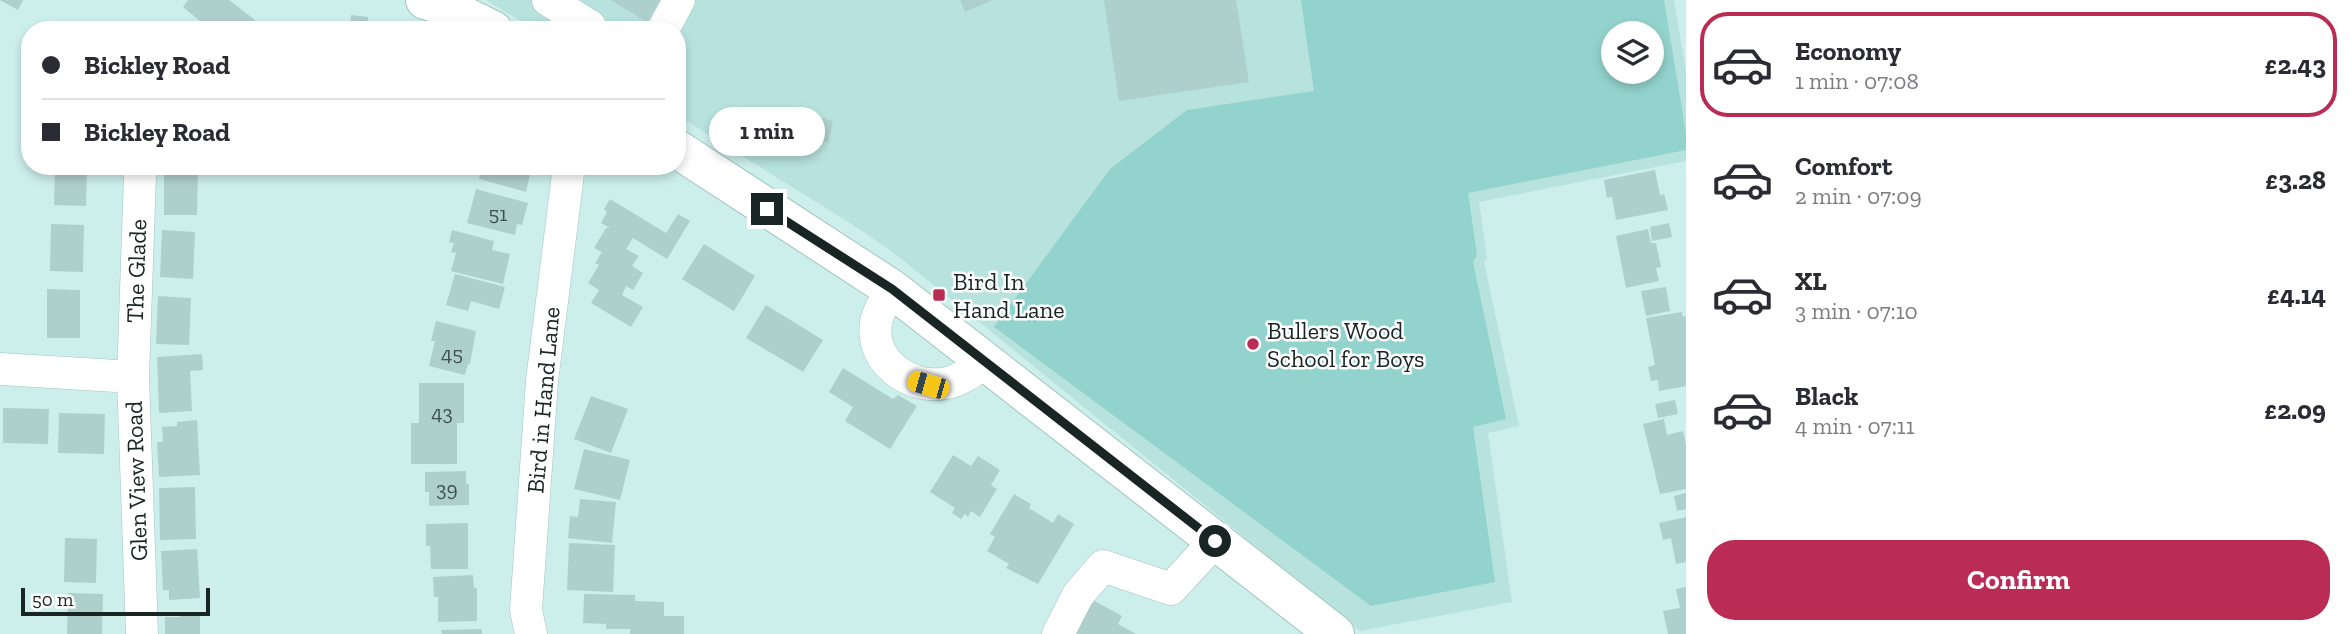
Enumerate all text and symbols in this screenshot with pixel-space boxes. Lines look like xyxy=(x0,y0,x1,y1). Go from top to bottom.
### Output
map controls xyxy=(1601,21,1664,84)
button: layers xyxy=(1601,21,1664,84)
icon: car xyxy=(1711,33,1774,96)
text: Economy xyxy=(1795,35,1901,67)
text: Bickley Road xyxy=(84,49,230,81)
text: £2.43 xyxy=(2265,49,2326,81)
text: 1 min · 07:08 xyxy=(1795,67,1919,95)
callout: 1 min xyxy=(709,108,825,156)
text: Bickley Road xyxy=(84,116,230,148)
text: 1 min xyxy=(740,117,794,145)
icon: car xyxy=(1711,148,1774,211)
text: Comfort xyxy=(1795,150,1892,182)
text: £3.28 xyxy=(2265,164,2326,196)
text: 2 min · 07:09 xyxy=(1795,182,1922,210)
route end xyxy=(751,193,783,225)
house number: 51 xyxy=(489,201,507,226)
street label: The Glade xyxy=(120,218,152,324)
icon: car xyxy=(1711,263,1774,326)
text: XL xyxy=(1795,265,1827,297)
place label: Bird In Hand Lane xyxy=(953,267,1065,324)
text: £4.14 xyxy=(2267,279,2326,311)
marker: Bird In Hand Lane xyxy=(931,287,947,303)
text: 3 min · 07:10 xyxy=(1795,297,1918,325)
street label: Bird in Hand Lane xyxy=(520,305,566,495)
place label: Bullers Wood School for Boys xyxy=(1267,316,1425,373)
marker: Bullers Wood School for Boys xyxy=(1245,336,1261,352)
house number: 45 xyxy=(441,341,463,366)
car xyxy=(905,369,952,401)
icon: car xyxy=(1711,378,1774,441)
text: Black xyxy=(1795,380,1858,412)
text: £2.09 xyxy=(2264,394,2326,426)
street label: Glen View Road xyxy=(119,400,153,562)
house number: 43 xyxy=(431,400,453,425)
text: 4 min · 07:11 xyxy=(1795,412,1915,440)
house number: 39 xyxy=(436,476,458,501)
route start xyxy=(1199,525,1231,557)
button: Confirm xyxy=(1707,540,2330,620)
scale bar xyxy=(21,585,210,617)
text: 50 m xyxy=(32,588,73,611)

